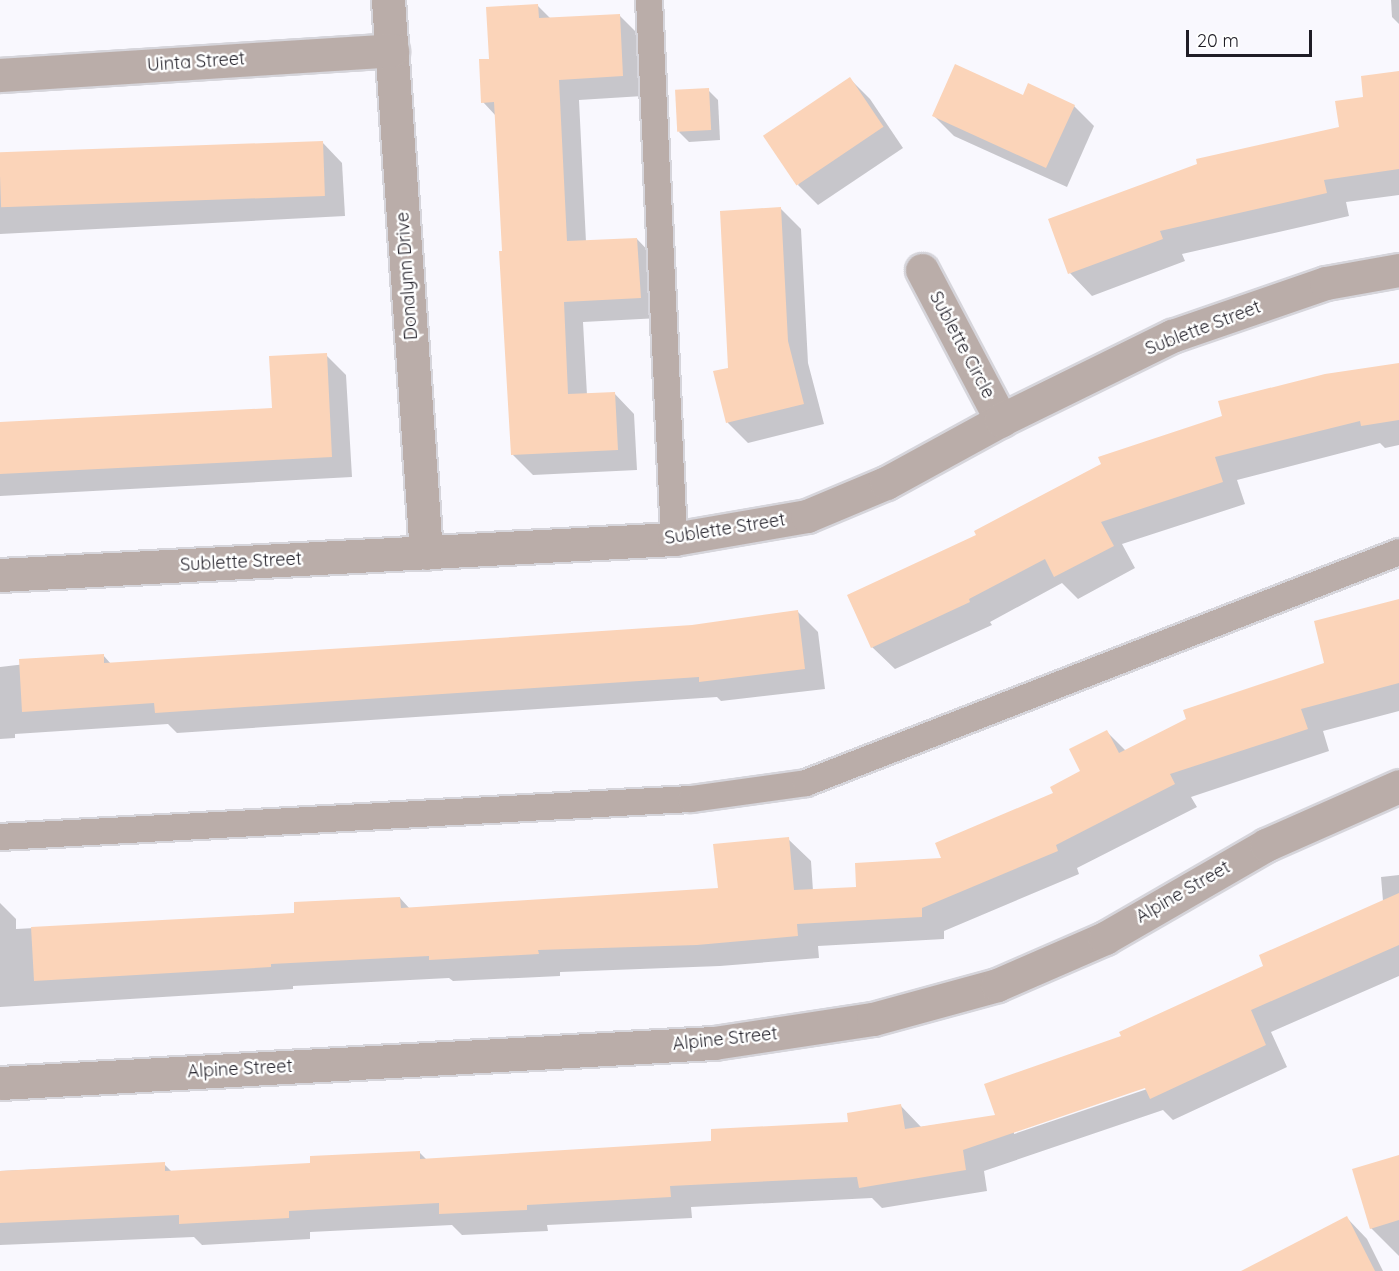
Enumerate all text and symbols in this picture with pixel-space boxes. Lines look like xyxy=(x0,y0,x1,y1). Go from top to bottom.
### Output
scale bar xyxy=(1189,18,1315,56)
text: 20 m xyxy=(1197,29,1239,52)
street label: Uinta Street xyxy=(146,48,246,76)
street label: Donalynn Drive xyxy=(392,211,422,341)
street label: Sublette Circle xyxy=(925,288,999,402)
street label: Sublette Street xyxy=(1142,296,1264,360)
street label: Sublette Street xyxy=(663,509,787,549)
street label: Sublette Street xyxy=(180,548,302,576)
street label: Alpine Street xyxy=(1132,856,1234,928)
street label: Alpine Street xyxy=(672,1023,778,1055)
street label: Alpine Street xyxy=(187,1055,293,1083)

